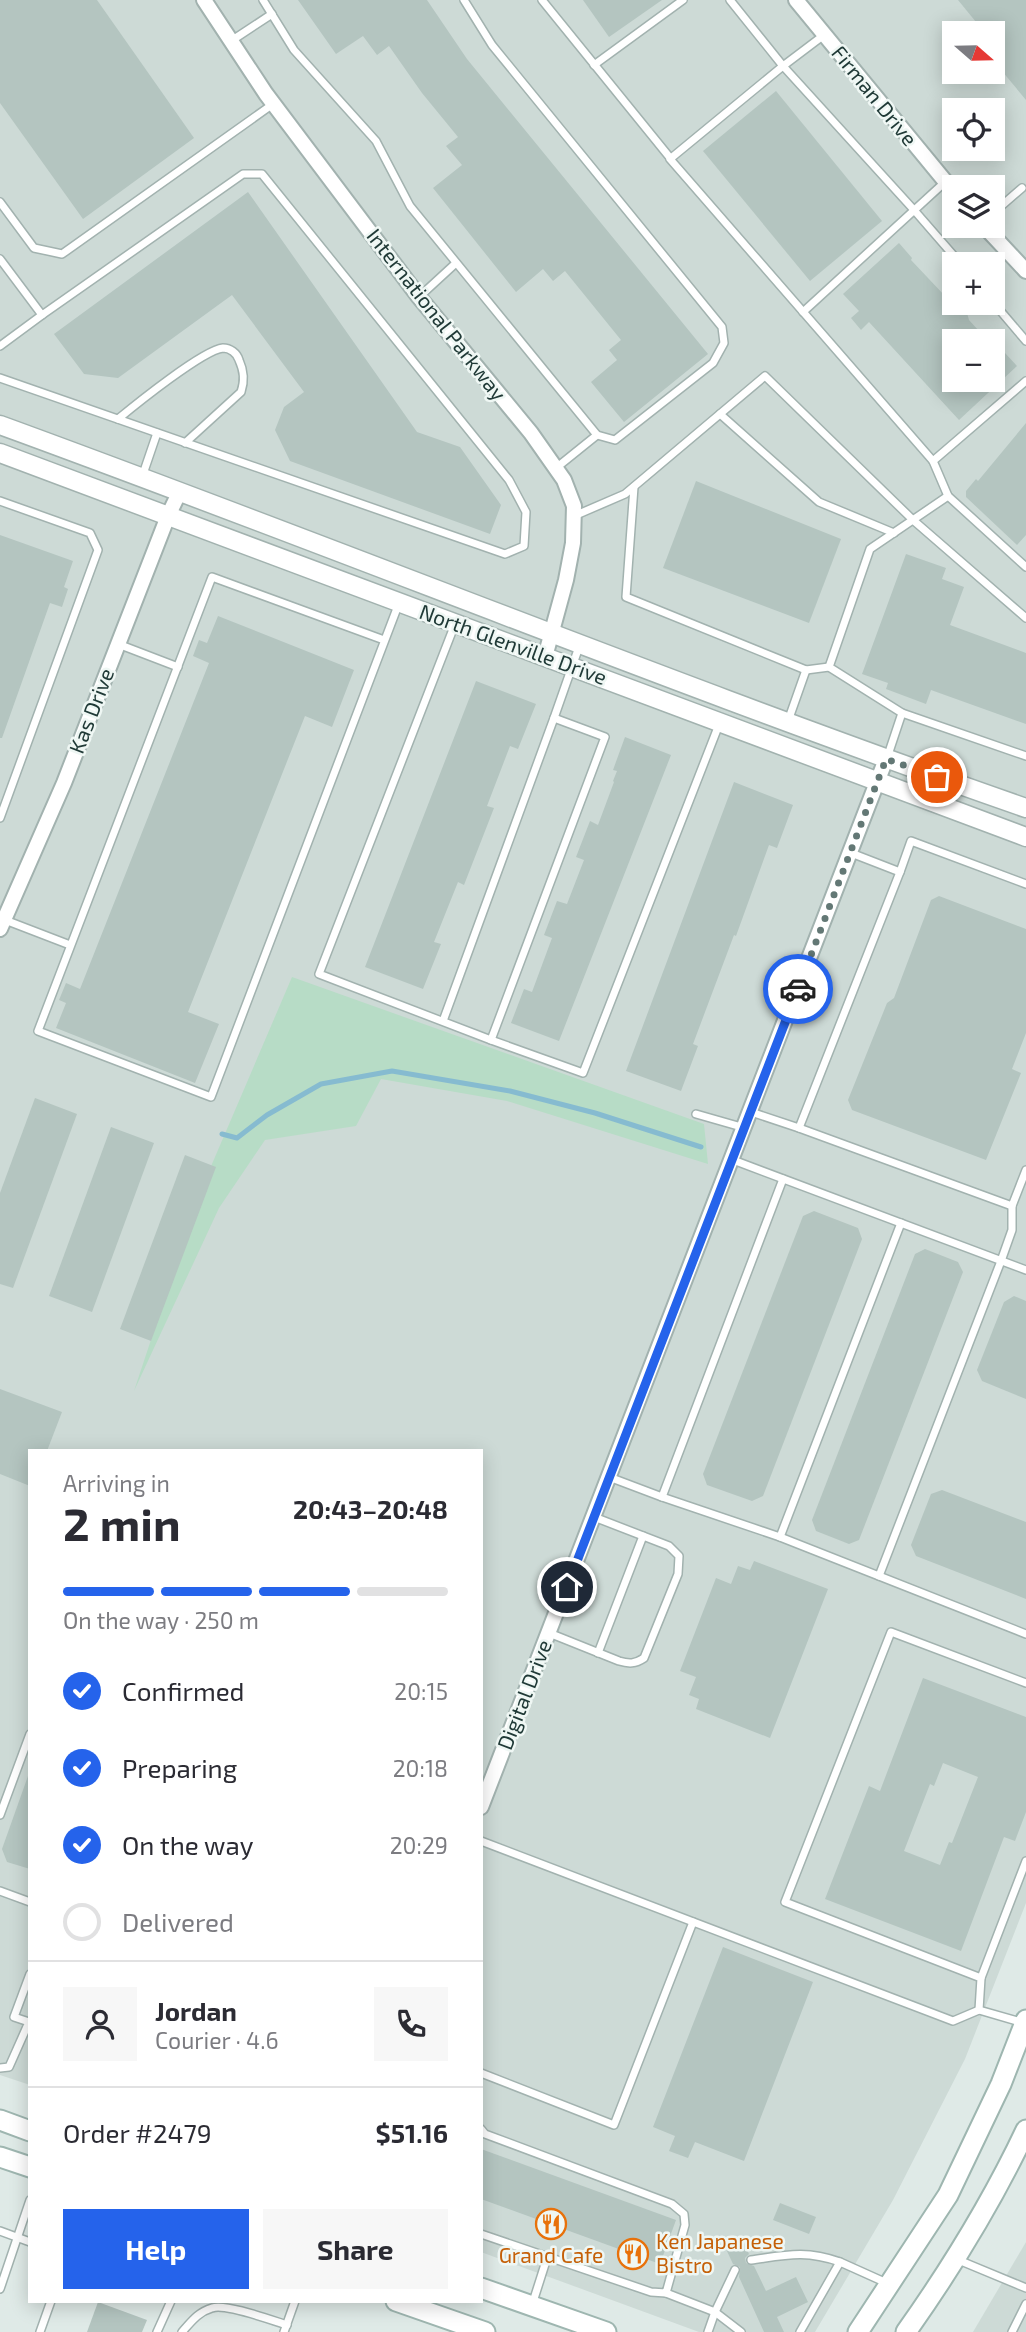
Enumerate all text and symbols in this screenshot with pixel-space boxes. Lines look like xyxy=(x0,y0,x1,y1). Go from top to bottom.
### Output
north arrow xyxy=(942,21,1004,84)
map controls xyxy=(942,21,1005,392)
street label: Firman Drive xyxy=(827,40,923,150)
button: locate xyxy=(942,98,1005,161)
button: layers xyxy=(942,175,1005,238)
street label: International Parkway xyxy=(362,223,512,405)
button: + xyxy=(942,252,1005,315)
button: − xyxy=(942,329,1005,392)
street label: North Glenville Drive xyxy=(416,598,611,689)
street label: Kas Drive xyxy=(63,664,118,757)
pin xyxy=(907,747,967,807)
icon: bag xyxy=(918,758,956,796)
courier xyxy=(763,954,833,1024)
icon: car xyxy=(779,970,817,1008)
text: Arriving in xyxy=(63,1469,170,1497)
text: 20:43–20:48 xyxy=(293,1493,448,1524)
text: 2 min xyxy=(63,1495,181,1550)
pin xyxy=(537,1557,597,1617)
icon: home xyxy=(548,1568,586,1606)
text: On the way · 250 m xyxy=(63,1606,259,1634)
street label: Digital Drive xyxy=(491,1636,556,1753)
icon: check xyxy=(63,1672,101,1710)
text: Confirmed xyxy=(122,1675,245,1706)
text: 20:15 xyxy=(394,1677,448,1705)
icon: check xyxy=(63,1749,101,1787)
text: Preparing xyxy=(122,1752,237,1783)
text: 20:18 xyxy=(393,1754,448,1782)
icon: check xyxy=(63,1826,101,1864)
text: On the way xyxy=(122,1829,253,1860)
text: 20:29 xyxy=(390,1831,448,1859)
text: Delivered xyxy=(122,1906,234,1937)
button: person xyxy=(63,1987,137,2061)
button: phone xyxy=(374,1987,448,2061)
text: Jordan xyxy=(155,1995,237,2026)
text: Courier · 4.6 xyxy=(155,2026,279,2054)
text: Order #2479 xyxy=(63,2117,212,2148)
text: $51.16 xyxy=(376,2117,448,2148)
restaurant icon: Grand Cafe xyxy=(534,2207,568,2241)
button: Help xyxy=(63,2209,249,2289)
button: Share xyxy=(263,2209,448,2289)
place label: Ken Japanese Bistro xyxy=(656,2228,784,2277)
restaurant icon: Ken Japanese Bistro xyxy=(616,2237,650,2271)
place label: Grand Cafe xyxy=(499,2242,603,2267)

